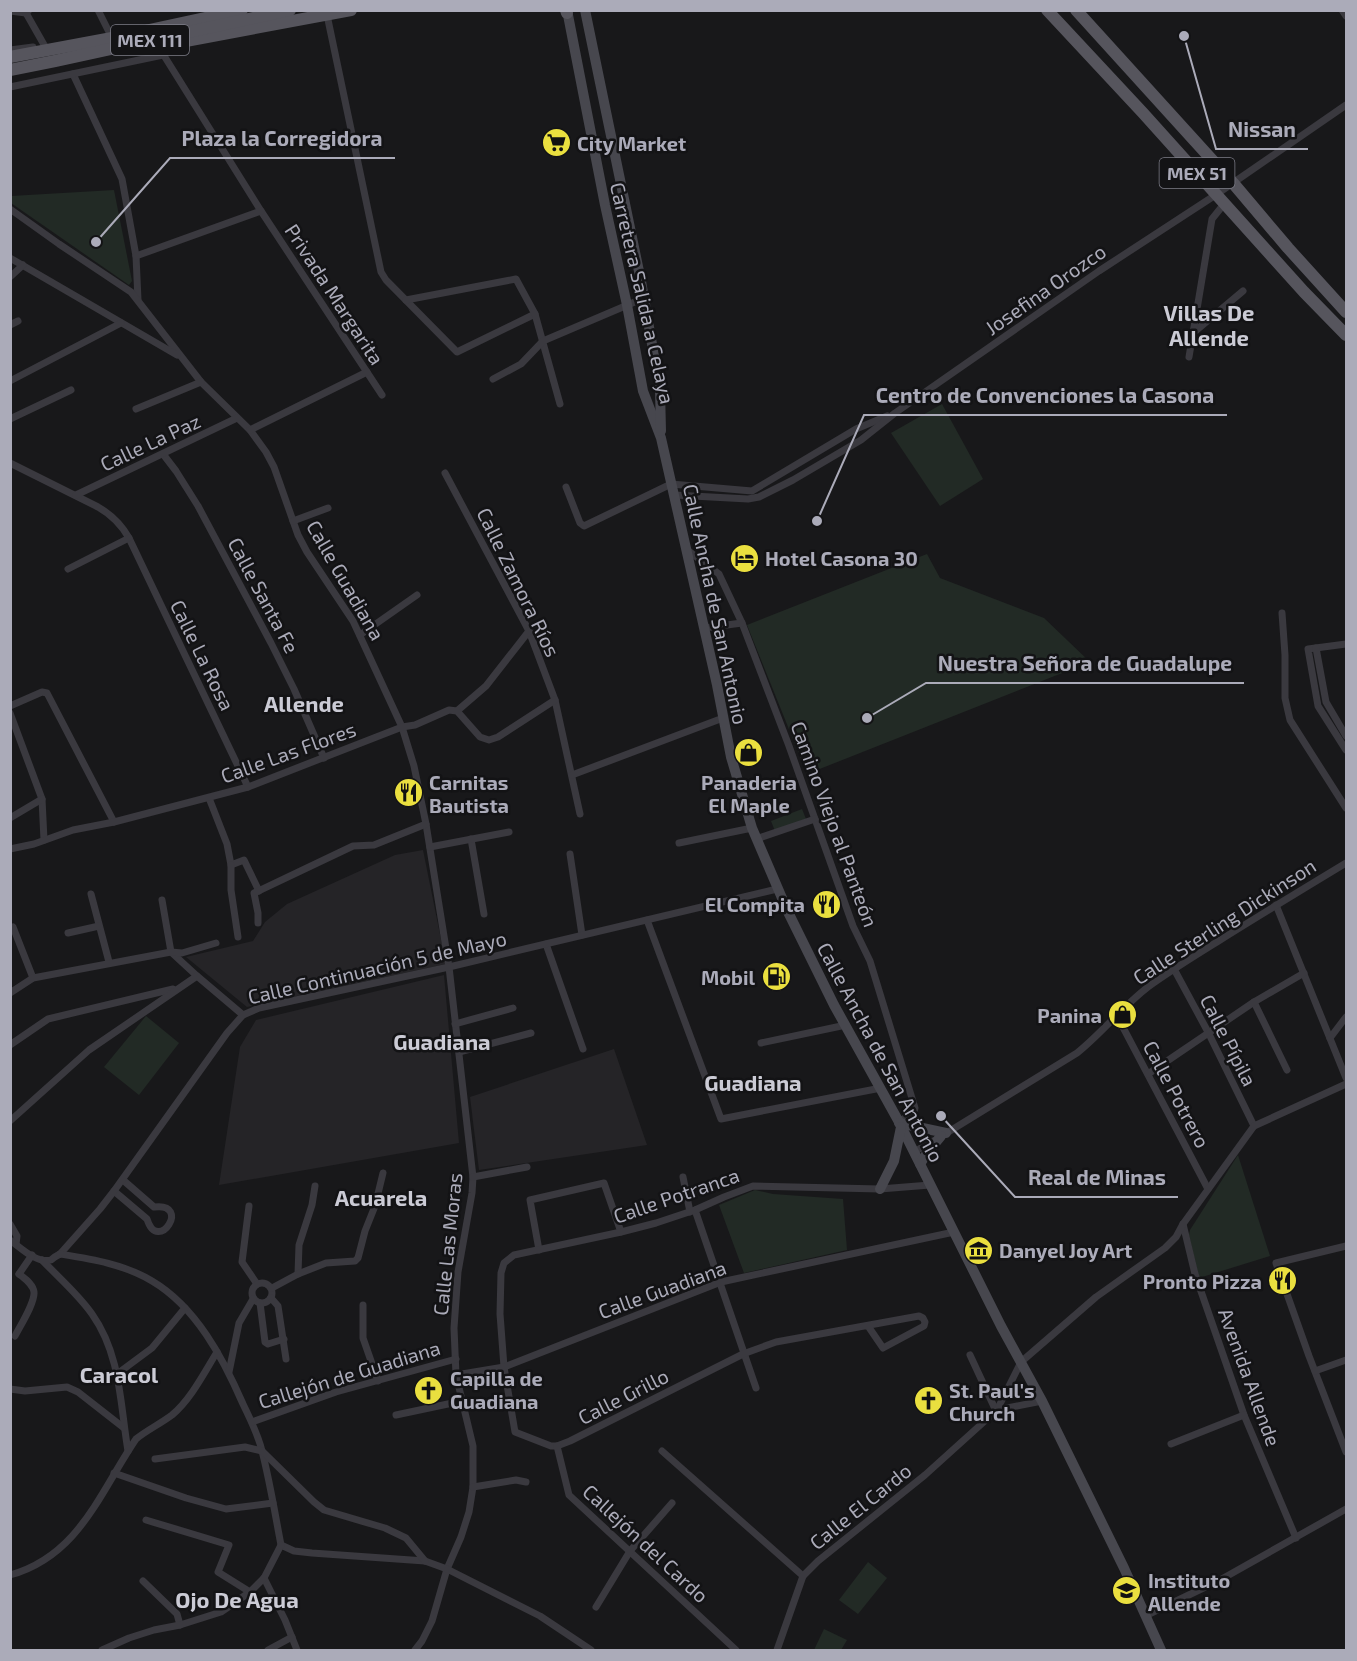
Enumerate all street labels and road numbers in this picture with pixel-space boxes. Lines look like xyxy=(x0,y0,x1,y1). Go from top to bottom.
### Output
road number: MEX 111 xyxy=(111,25,189,55)
road number: MEX 51 xyxy=(1160,158,1234,188)
street label: Carretera Salida a Celaya xyxy=(606,180,680,406)
street label: Privada Margarita xyxy=(280,219,390,369)
street label: Josefina Orozco xyxy=(980,238,1110,340)
street label: Calle La Paz xyxy=(96,408,204,476)
street label: Calle Ancha de San Antonio xyxy=(679,482,753,726)
street label: Calle Zamora Ríos xyxy=(472,504,566,660)
street label: Calle Guadiana xyxy=(302,516,390,644)
street label: Calle Santa Fe xyxy=(223,533,305,657)
street label: Calle La Rosa xyxy=(166,596,240,714)
street label: Calle Las Flores xyxy=(217,716,359,788)
street label: Camino Viejo al Panteón xyxy=(787,718,883,930)
street label: Calle Sterling Dickinson xyxy=(1128,853,1320,989)
street label: Calle Continuación 5 de Mayo xyxy=(245,926,509,1008)
street label: Calle Ancha de San Antonio xyxy=(813,938,949,1166)
street label: Calle Pípila xyxy=(1196,990,1262,1090)
street label: Calle Potrero xyxy=(1139,1036,1215,1152)
street label: Calle Potranca xyxy=(610,1162,742,1228)
street label: Calle Las Moras xyxy=(428,1171,466,1317)
street label: Calle Guadiana xyxy=(595,1255,729,1323)
street label: Avenida Allende xyxy=(1214,1305,1286,1449)
street label: Callejón de Guadiana xyxy=(255,1335,443,1413)
street label: Calle Grillo xyxy=(574,1363,672,1429)
street label: Calle El Cardo xyxy=(804,1458,916,1554)
street label: Callejón del Cardo xyxy=(578,1479,714,1607)

